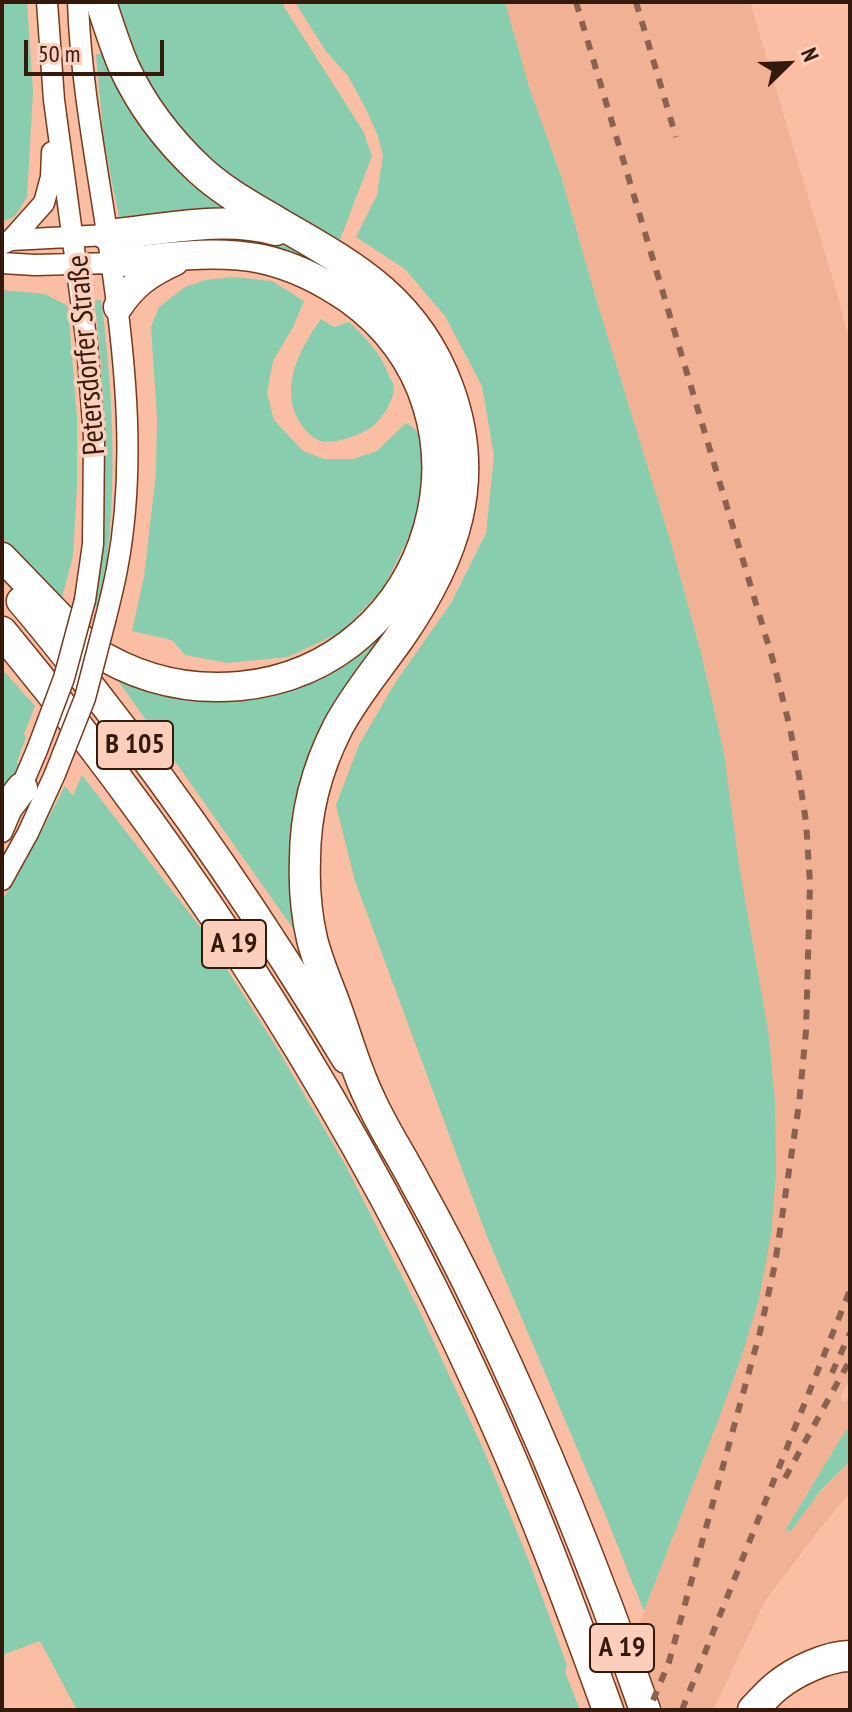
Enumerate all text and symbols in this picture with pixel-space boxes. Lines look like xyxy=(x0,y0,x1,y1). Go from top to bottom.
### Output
scale bar xyxy=(28,24,168,74)
north arrow xyxy=(748,24,828,104)
text: 50 m xyxy=(38,38,80,69)
text: N xyxy=(795,44,825,66)
street label: Petersdorfer Straße xyxy=(60,253,114,457)
road number: B 105 xyxy=(97,721,173,769)
road number: A 19 xyxy=(202,920,266,968)
road number: A 19 xyxy=(590,1624,654,1672)

